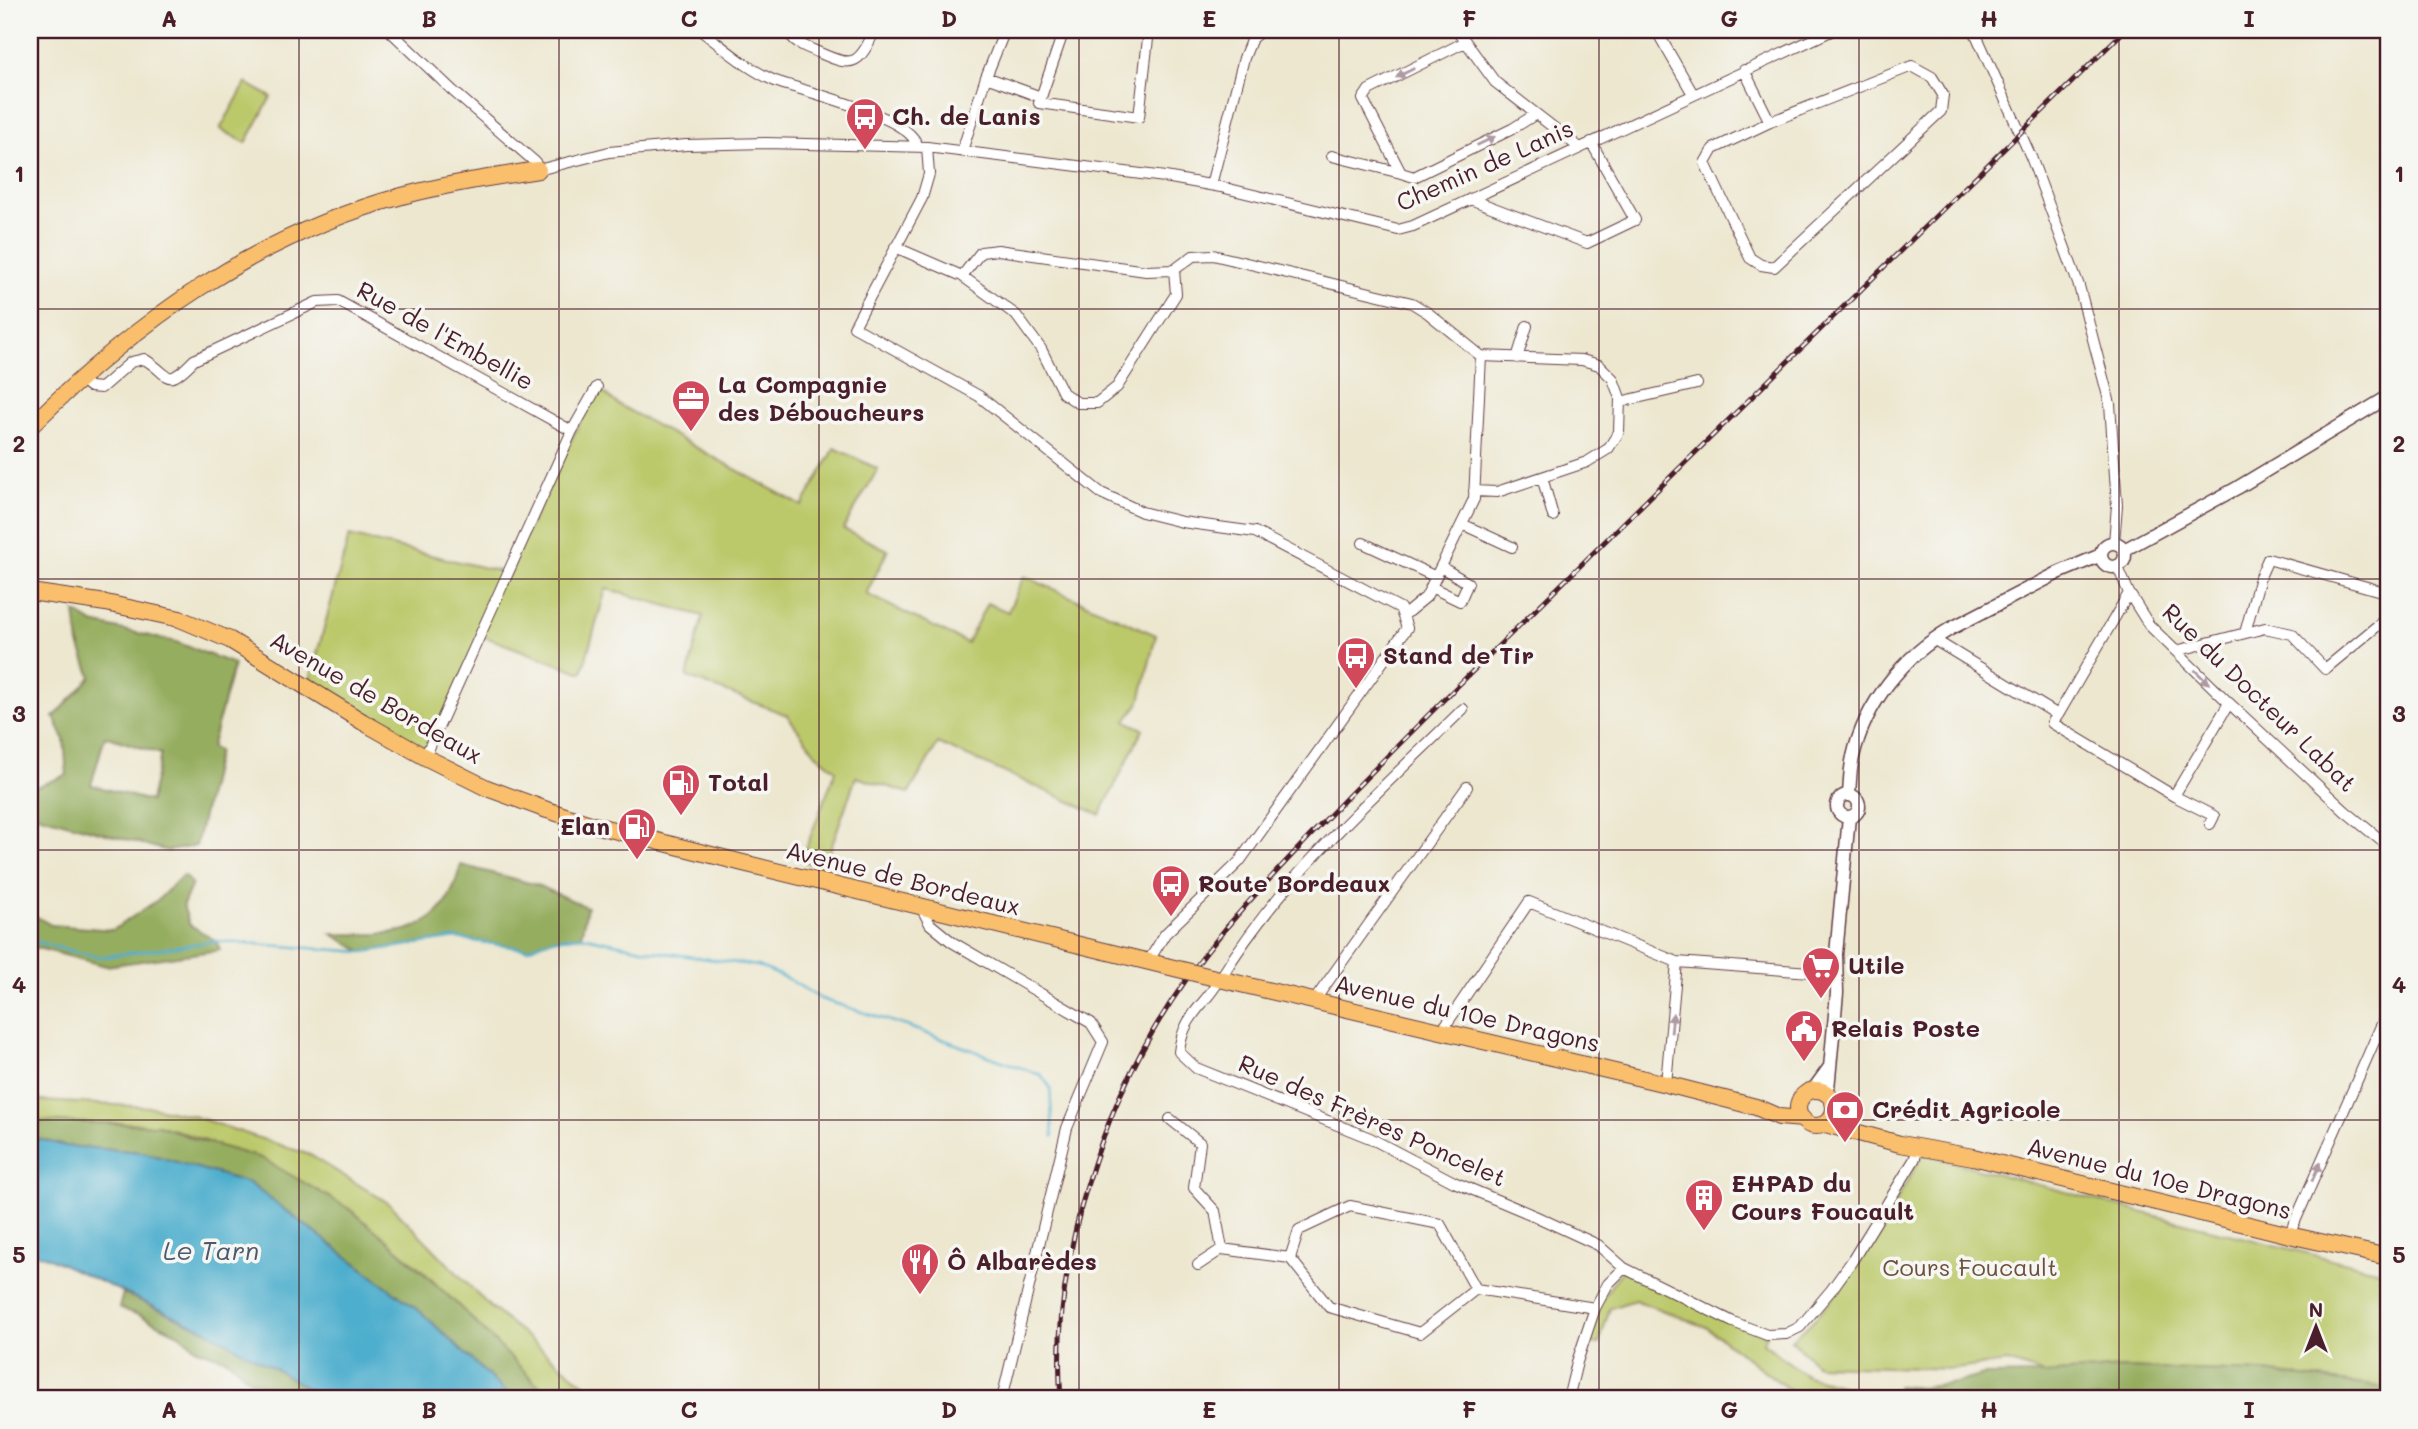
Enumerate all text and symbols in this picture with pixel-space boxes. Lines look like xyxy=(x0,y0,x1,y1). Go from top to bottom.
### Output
text: A xyxy=(161,3,177,33)
text: B xyxy=(421,3,437,33)
text: C xyxy=(680,3,698,33)
text: D xyxy=(941,3,957,33)
text: E xyxy=(1202,3,1216,33)
text: F xyxy=(1462,3,1476,33)
text: G xyxy=(1720,3,1738,33)
text: H xyxy=(1980,3,1998,33)
text: I xyxy=(2243,3,2255,33)
one-way arrow xyxy=(1394,66,1414,78)
bus stop icon: Ch. de Lanis xyxy=(844,96,886,151)
place label: Ch. de Lanis xyxy=(892,100,1041,131)
street label: Chemin de Lanis xyxy=(1391,112,1578,218)
one-way arrow xyxy=(1476,136,1496,147)
text: 1 xyxy=(14,158,24,188)
text: 1 xyxy=(2394,158,2404,188)
street label: Rue de l'Embellie xyxy=(352,273,540,396)
place label: La Compagnie des Déboucheurs xyxy=(718,368,924,427)
office icon: La Compagnie des Déboucheurs xyxy=(670,378,712,433)
text: 2 xyxy=(13,428,25,458)
text: 2 xyxy=(2393,428,2405,458)
street label: Rue du Docteur Labat xyxy=(2156,596,2364,798)
street label: Avenue de Bordeaux xyxy=(265,623,488,770)
bus stop icon: Stand de Tir xyxy=(1335,635,1377,690)
place label: Stand de Tir xyxy=(1383,639,1534,670)
one-way arrow xyxy=(2194,668,2211,685)
text: 3 xyxy=(12,698,26,728)
text: 3 xyxy=(2392,698,2406,728)
fuel station icon: Total xyxy=(660,762,702,817)
place label: Total xyxy=(708,766,769,797)
fuel station icon: Elan xyxy=(616,806,658,861)
place label: Elan xyxy=(560,810,610,841)
street label: Avenue de Bordeaux xyxy=(783,833,1024,922)
bus stop icon: Route Bordeaux xyxy=(1150,863,1192,918)
place label: Route Bordeaux xyxy=(1198,867,1390,898)
supermarket icon: Utile xyxy=(1800,945,1842,1000)
place label: Utile xyxy=(1848,949,1904,980)
street label: Avenue du 10e Dragons xyxy=(1332,967,1603,1058)
text: 4 xyxy=(12,969,26,999)
text: 4 xyxy=(2392,969,2406,999)
public building icon: Relais Poste xyxy=(1783,1008,1825,1063)
one-way arrow xyxy=(1666,1012,1677,1034)
place label: Relais Poste xyxy=(1831,1012,1980,1043)
street label: Rue des Frères Poncelet xyxy=(1234,1047,1511,1193)
bank icon: Crédit Agricole xyxy=(1824,1089,1866,1144)
place label: Crédit Agricole xyxy=(1872,1093,2061,1124)
street label: Avenue du 10e Dragons xyxy=(2024,1130,2295,1225)
one-way arrow xyxy=(2311,1161,2322,1182)
place label: EHPAD du Cours Foucault xyxy=(1731,1167,1914,1226)
building icon: EHPAD du Cours Foucault xyxy=(1683,1177,1725,1232)
water label: Le Tarn xyxy=(163,1233,259,1267)
text: 5 xyxy=(12,1239,26,1269)
text: 5 xyxy=(2392,1239,2406,1269)
restaurant icon: Ô Albarèdes xyxy=(899,1241,941,1296)
place label: Ô Albarèdes xyxy=(947,1245,1097,1276)
park label: Cours Foucault xyxy=(1882,1251,2058,1282)
north arrow xyxy=(2282,1292,2352,1362)
text: N xyxy=(2309,1297,2323,1322)
text: A xyxy=(161,1394,177,1424)
text: B xyxy=(421,1394,437,1424)
text: C xyxy=(680,1394,698,1424)
text: D xyxy=(941,1394,957,1424)
text: E xyxy=(1202,1394,1216,1424)
text: F xyxy=(1462,1394,1476,1424)
text: G xyxy=(1720,1394,1738,1424)
text: H xyxy=(1980,1394,1998,1424)
text: I xyxy=(2243,1394,2255,1424)

